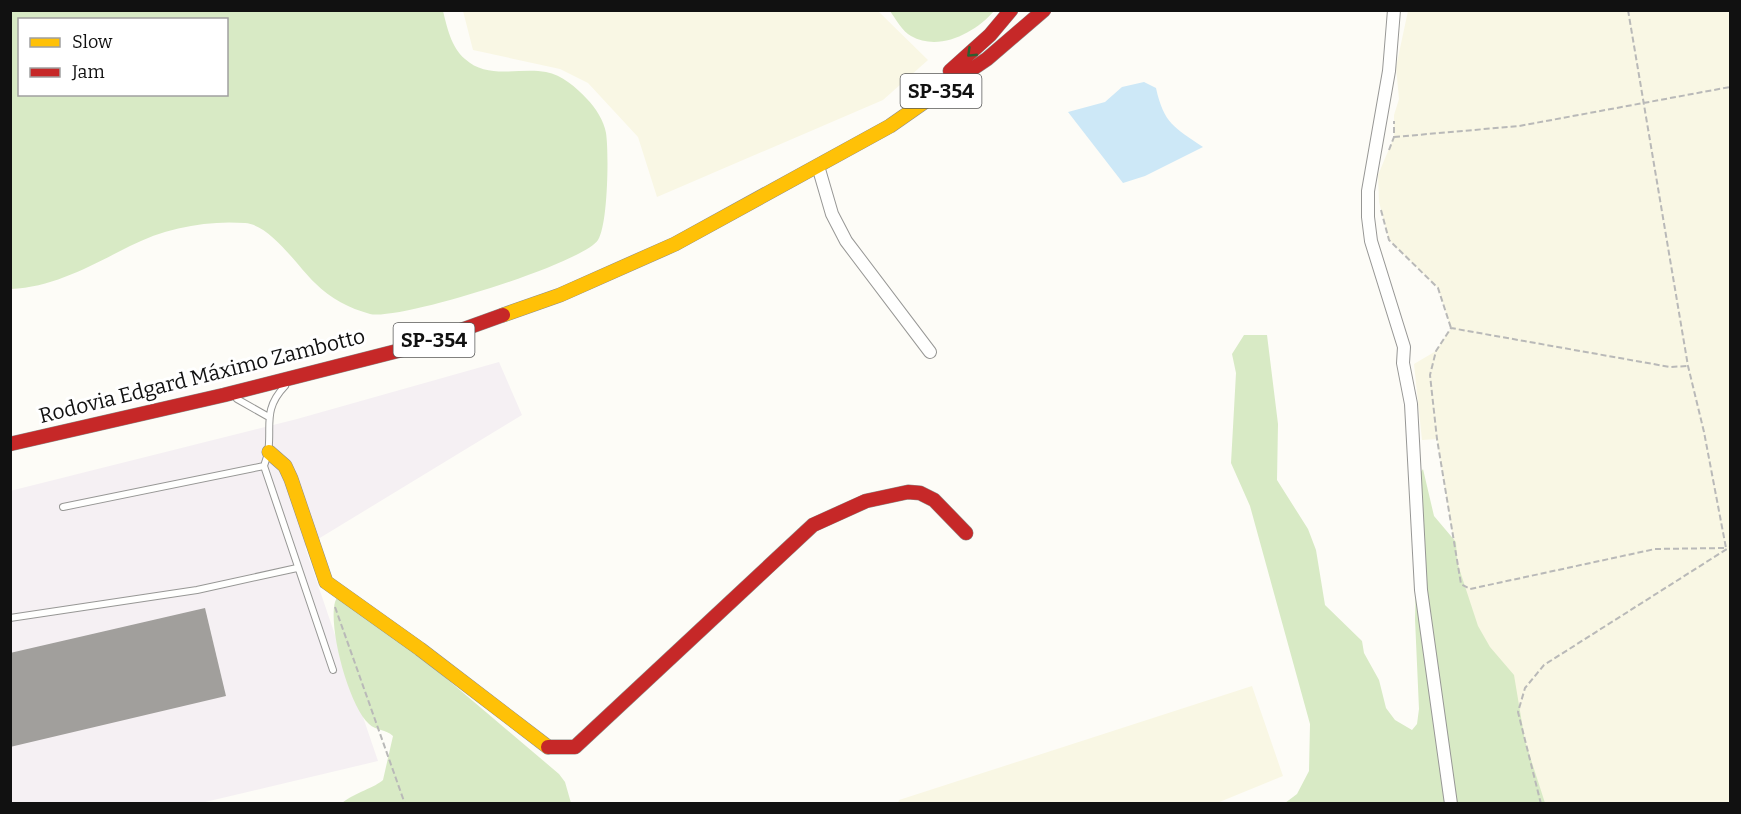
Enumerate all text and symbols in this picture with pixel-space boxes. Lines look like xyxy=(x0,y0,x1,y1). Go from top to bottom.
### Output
legend xyxy=(18,18,228,96)
text: Slow xyxy=(72,31,113,53)
one-way arrow xyxy=(967,46,978,57)
text: Jam xyxy=(71,61,105,83)
road number: SP-354 xyxy=(900,74,982,108)
street label: Rodovia Edgard Máximo Zambotto xyxy=(36,323,368,429)
road number: SP-354 xyxy=(394,323,474,357)

